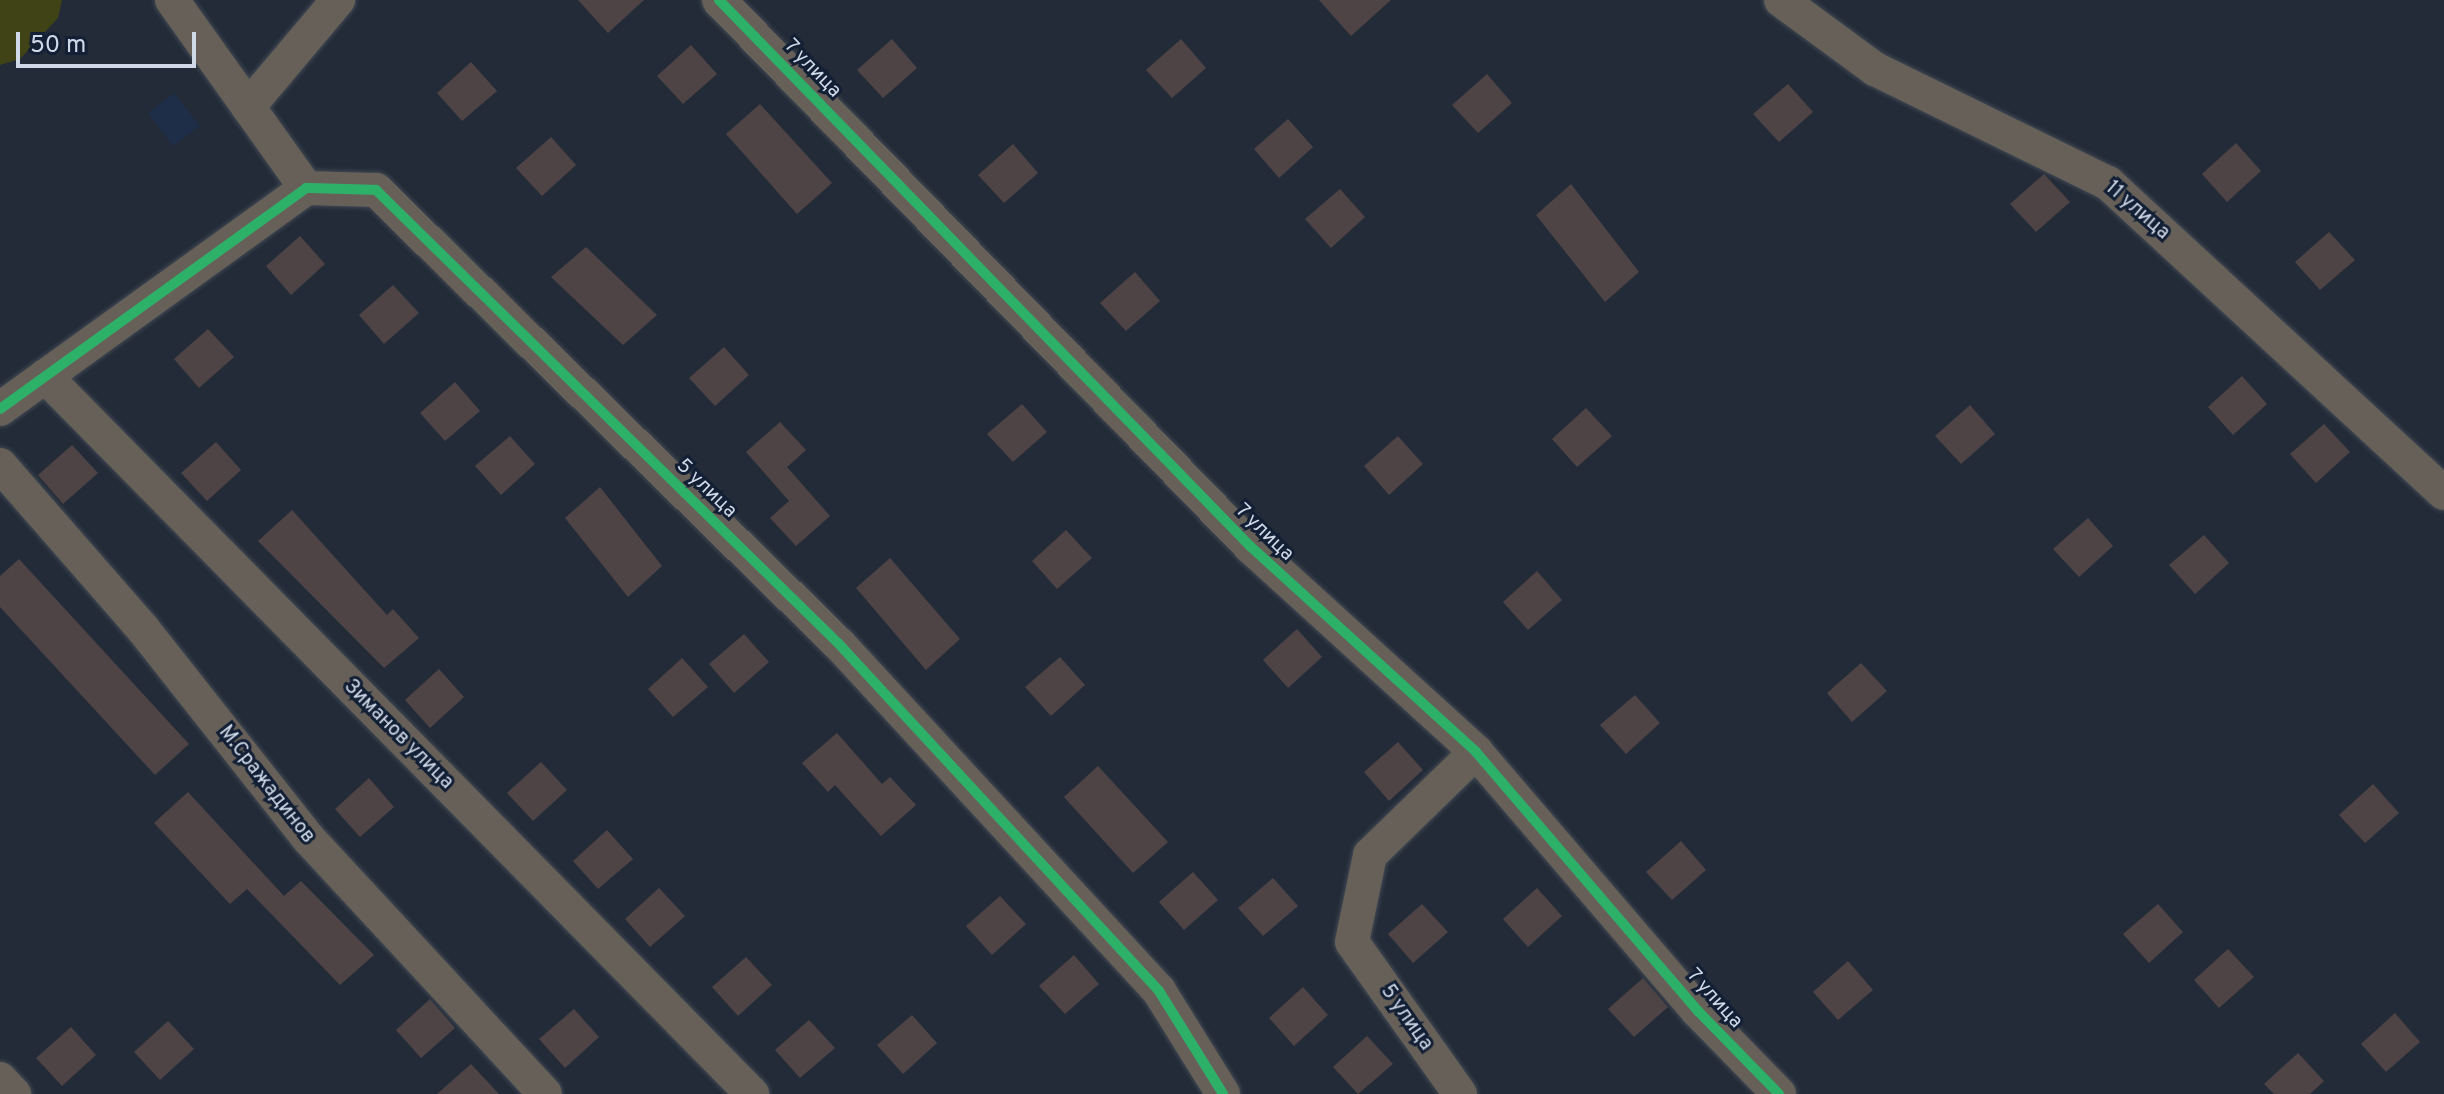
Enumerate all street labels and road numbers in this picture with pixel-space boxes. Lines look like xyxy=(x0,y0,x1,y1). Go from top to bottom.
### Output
street label: 7 улица xyxy=(778,35,846,103)
street label: 11 улица xyxy=(2100,177,2174,245)
street label: 5 улица xyxy=(671,454,741,524)
street label: 7 улица xyxy=(1230,499,1298,567)
street label: Зиманов улица xyxy=(338,675,458,795)
street label: М.Сражадинов xyxy=(213,721,319,849)
street label: 7 улица xyxy=(1681,964,1747,1034)
street label: 5 улица xyxy=(1375,981,1437,1055)

